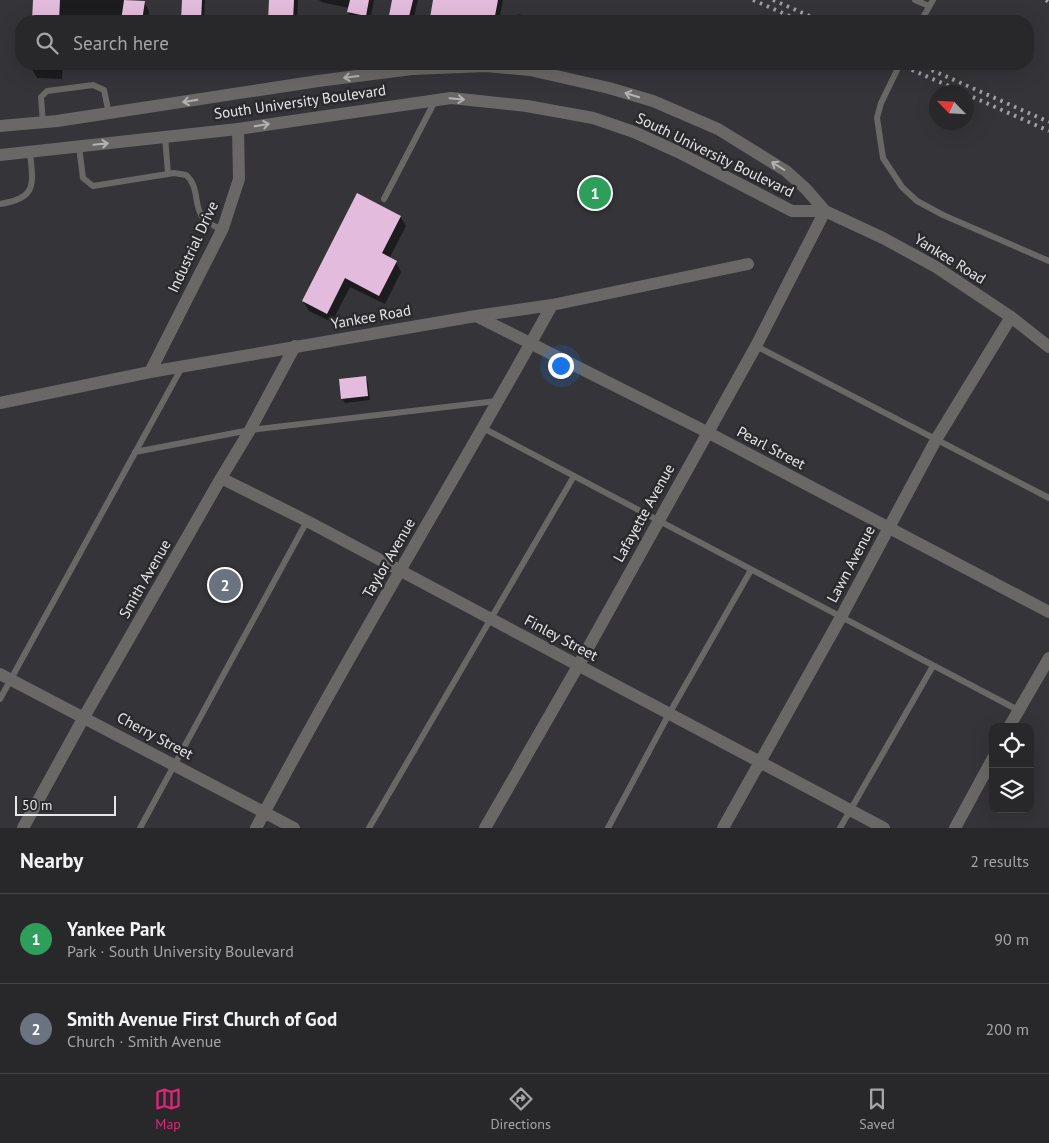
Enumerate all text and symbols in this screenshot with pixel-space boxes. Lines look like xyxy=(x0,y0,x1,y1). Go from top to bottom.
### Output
search box xyxy=(15,15,1034,70)
icon: search xyxy=(33,29,61,57)
text: Search here xyxy=(73,31,169,55)
one-way arrow xyxy=(343,72,359,82)
street label: South University Boulevard xyxy=(213,80,387,123)
north arrow xyxy=(929,85,974,130)
one-way arrow xyxy=(625,89,641,99)
one-way arrow xyxy=(449,94,465,103)
one-way arrow xyxy=(183,96,199,106)
street label: South University Boulevard xyxy=(633,108,797,201)
one-way arrow xyxy=(254,120,270,130)
one-way arrow xyxy=(92,139,108,149)
one-way arrow xyxy=(771,160,785,170)
pin: 1 xyxy=(579,174,611,212)
street label: Industrial Drive xyxy=(163,198,222,296)
street label: Yankee Road xyxy=(911,229,990,288)
street label: Yankee Road xyxy=(329,300,412,333)
your location xyxy=(548,353,574,379)
street label: Pearl Street xyxy=(734,422,809,473)
street label: Lafayette Avenue xyxy=(609,460,678,565)
street label: Taylor Avenue xyxy=(358,514,419,601)
street label: Lawn Avenue xyxy=(822,522,879,606)
street label: Smith Avenue xyxy=(114,536,175,622)
pin: 2 xyxy=(209,566,241,604)
street label: Finley Street xyxy=(521,610,601,665)
street label: Cherry Street xyxy=(114,708,196,764)
map controls xyxy=(989,723,1034,813)
button: locate xyxy=(989,723,1034,768)
button: layers xyxy=(989,768,1034,813)
scale bar xyxy=(15,793,116,816)
text: 50 m xyxy=(22,796,52,814)
text: Nearby xyxy=(20,847,83,874)
text: 2 results xyxy=(970,851,1029,871)
text: Yankee Park xyxy=(67,917,166,941)
text: 1 xyxy=(31,929,41,949)
text: 90 m xyxy=(994,929,1029,949)
text: Park · South University Boulevard xyxy=(67,941,294,961)
text: Smith Avenue First Church of God xyxy=(67,1007,337,1031)
text: 2 xyxy=(31,1019,41,1039)
text: 200 m xyxy=(986,1019,1029,1039)
text: Church · Smith Avenue xyxy=(67,1031,221,1051)
tab: Map xyxy=(154,1085,182,1133)
tab: Directions xyxy=(490,1085,551,1133)
tab: Saved xyxy=(859,1085,895,1133)

